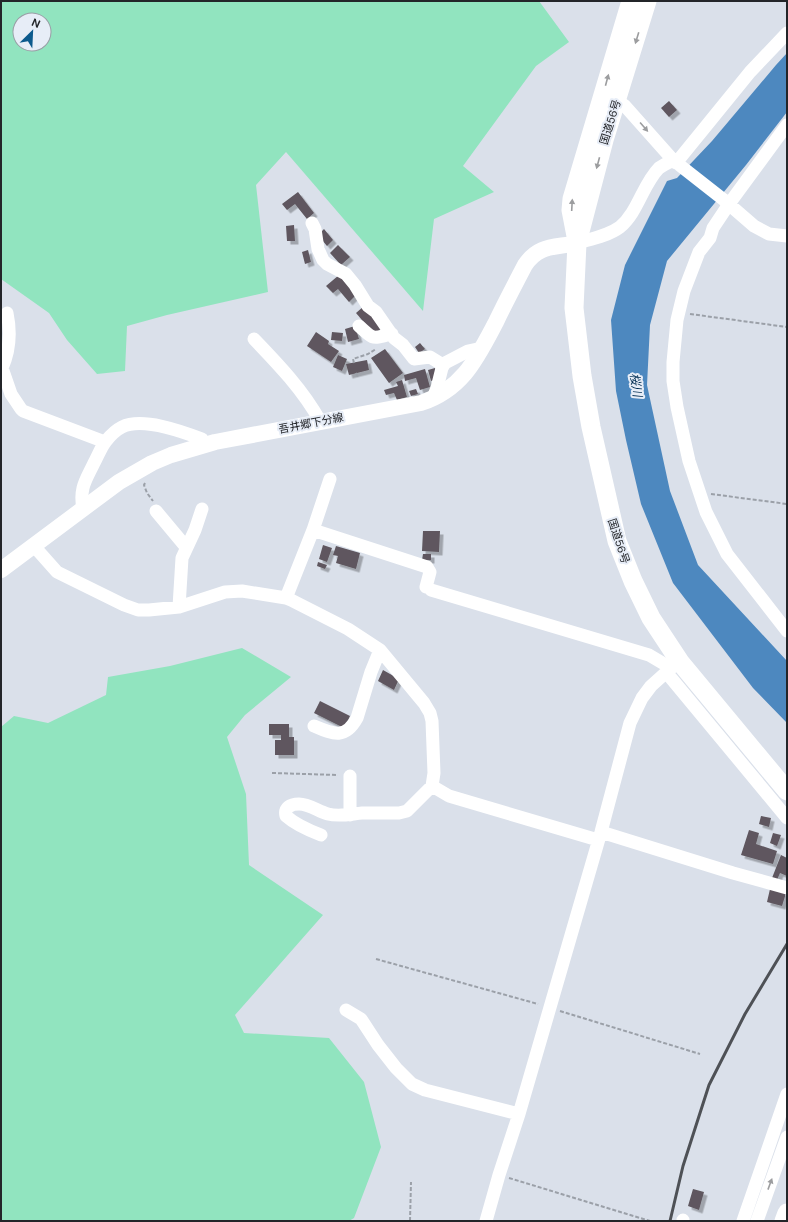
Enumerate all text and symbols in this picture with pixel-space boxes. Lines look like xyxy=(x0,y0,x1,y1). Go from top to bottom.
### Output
north arrow xyxy=(12,12,52,52)
text: N xyxy=(30,15,43,31)
one-way arrow xyxy=(634,33,640,45)
one-way arrow xyxy=(605,74,611,86)
street label: 国道56号 xyxy=(596,98,624,146)
one-way arrow xyxy=(639,123,648,132)
one-way arrow xyxy=(595,156,601,169)
one-way arrow xyxy=(569,198,575,211)
water label: 桜川 xyxy=(626,372,646,400)
street label: 吾井郷下分線 xyxy=(277,410,345,436)
street label: 国道56号 xyxy=(605,517,633,565)
one-way arrow xyxy=(768,1178,774,1190)

